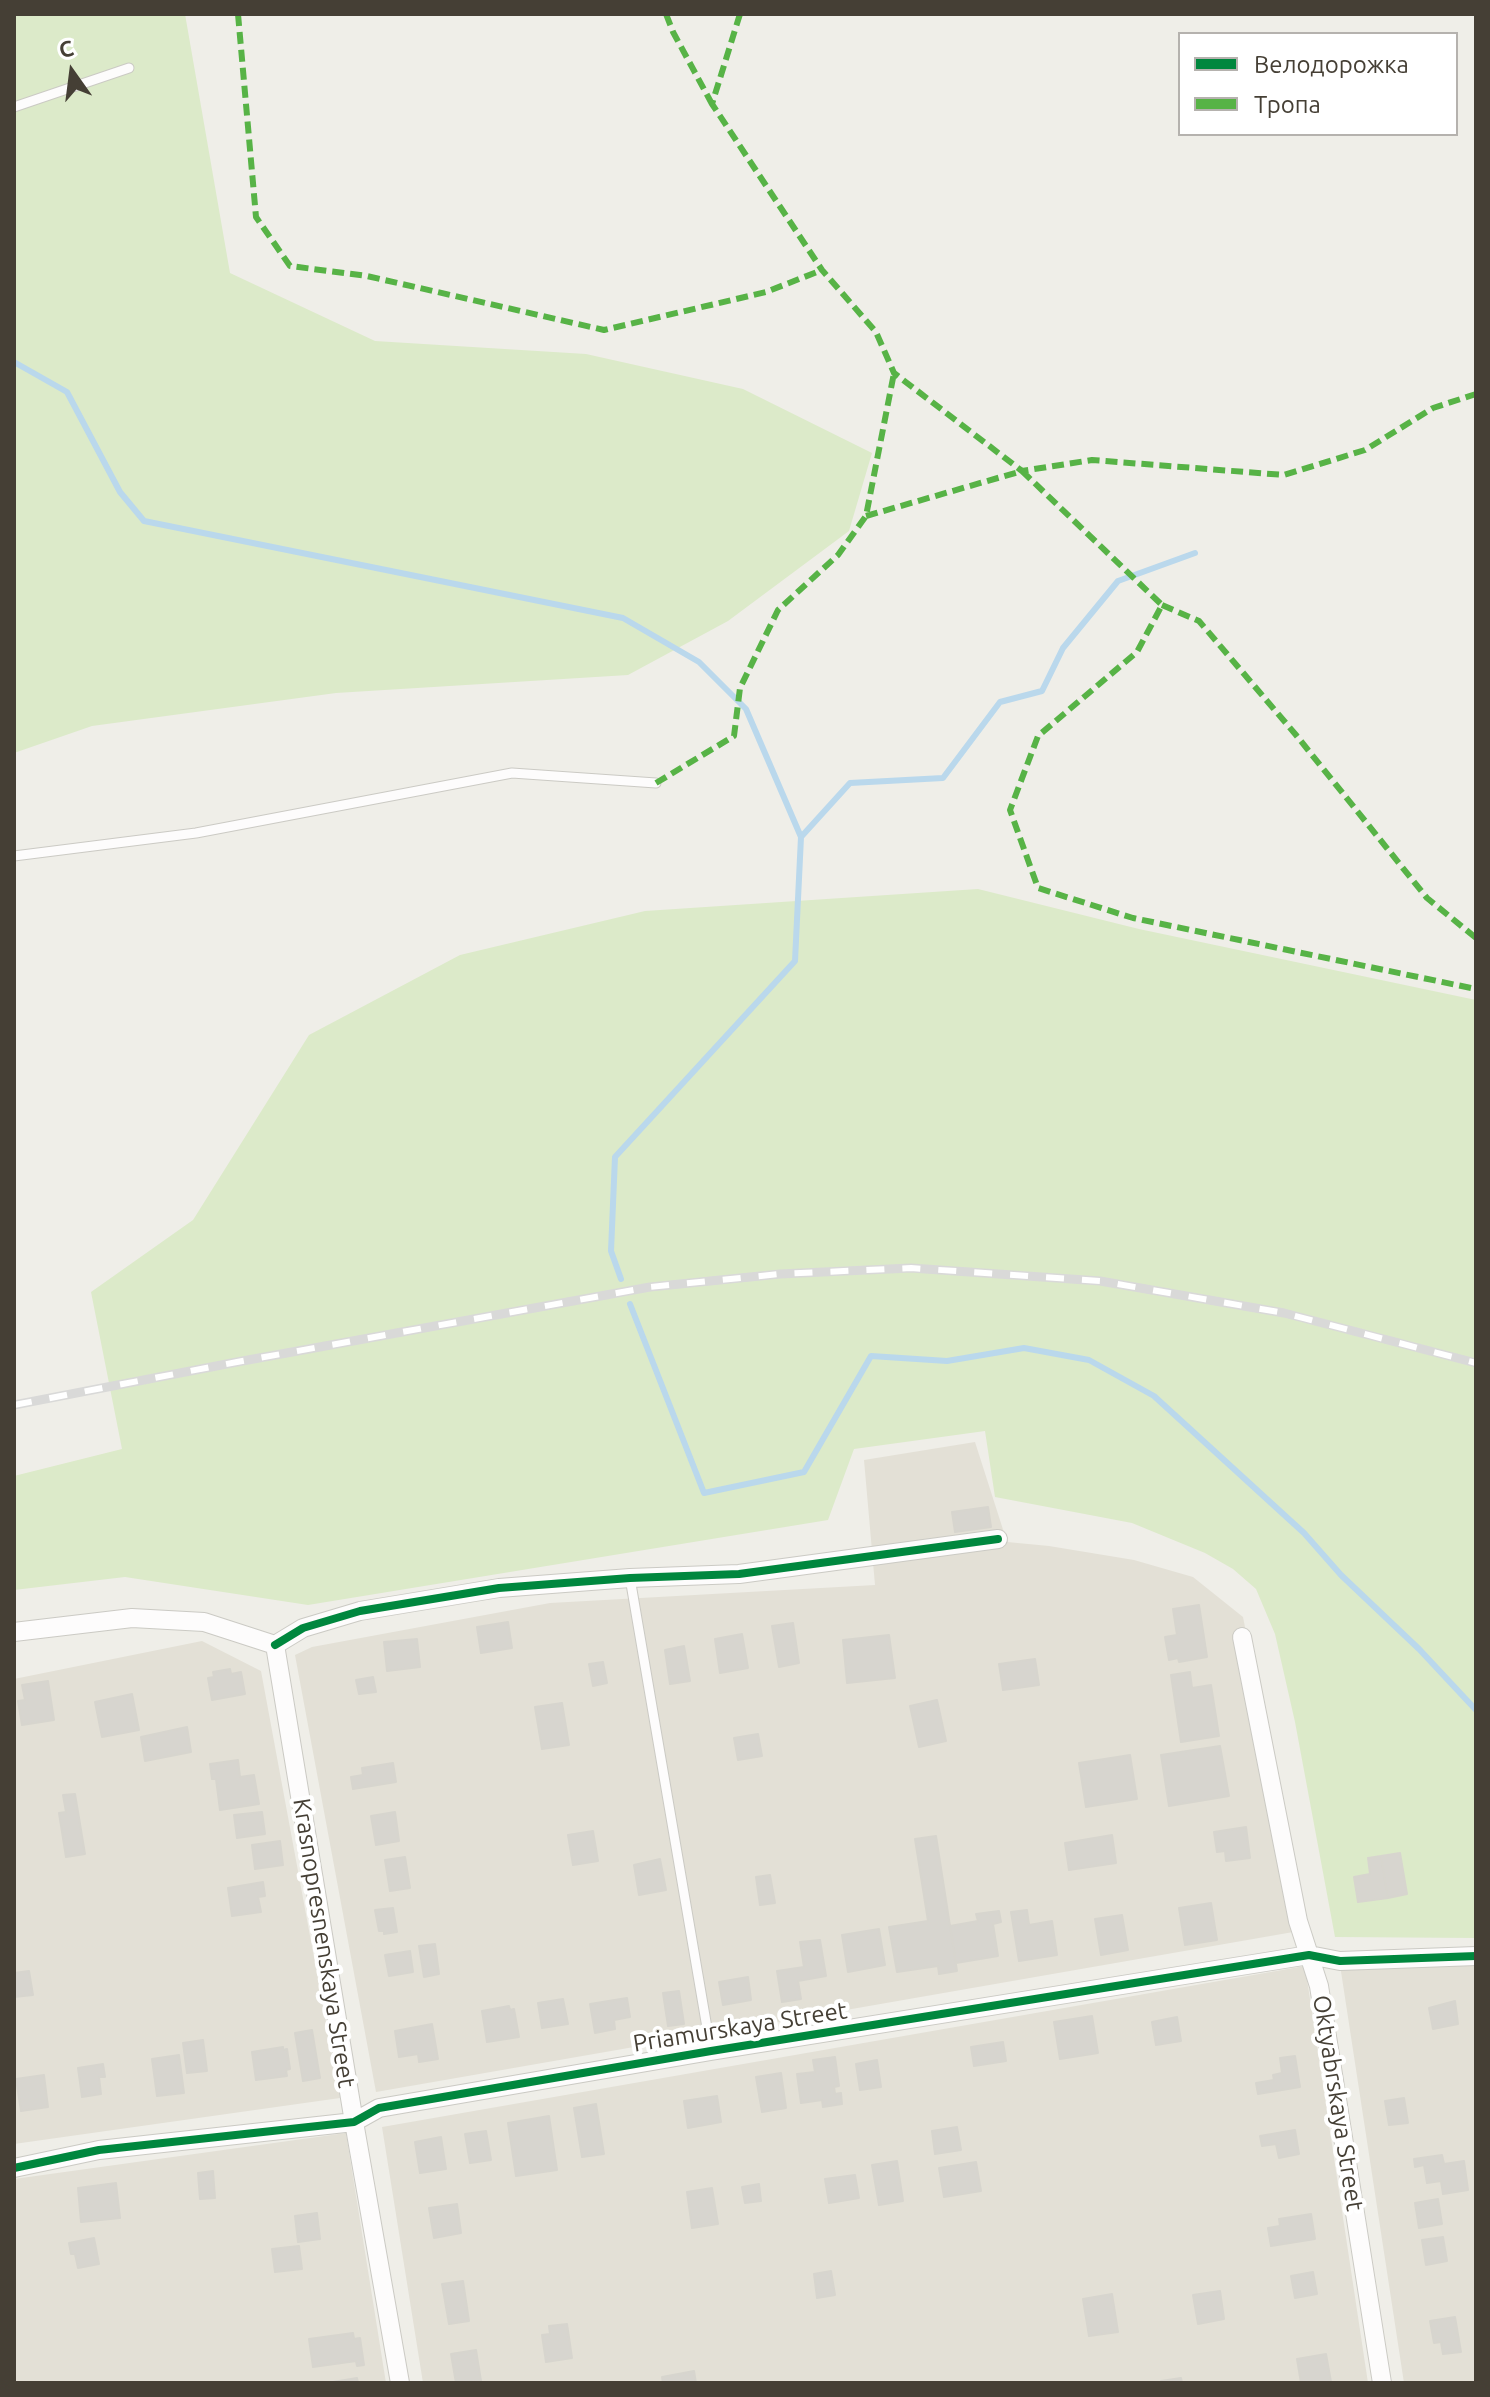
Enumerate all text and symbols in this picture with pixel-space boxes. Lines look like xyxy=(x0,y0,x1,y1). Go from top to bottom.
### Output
north arrow xyxy=(32,32,112,112)
legend xyxy=(1178,32,1458,136)
text: С xyxy=(56,34,76,62)
text: Велодорожка xyxy=(1254,51,1409,78)
text: Тропа xyxy=(1254,91,1321,118)
street label: Krasnopresnenskaya Street xyxy=(287,1796,361,2090)
street label: Oktyabrskaya Street xyxy=(1307,1993,1369,2213)
street label: Priamurskaya Street xyxy=(631,1996,849,2058)

